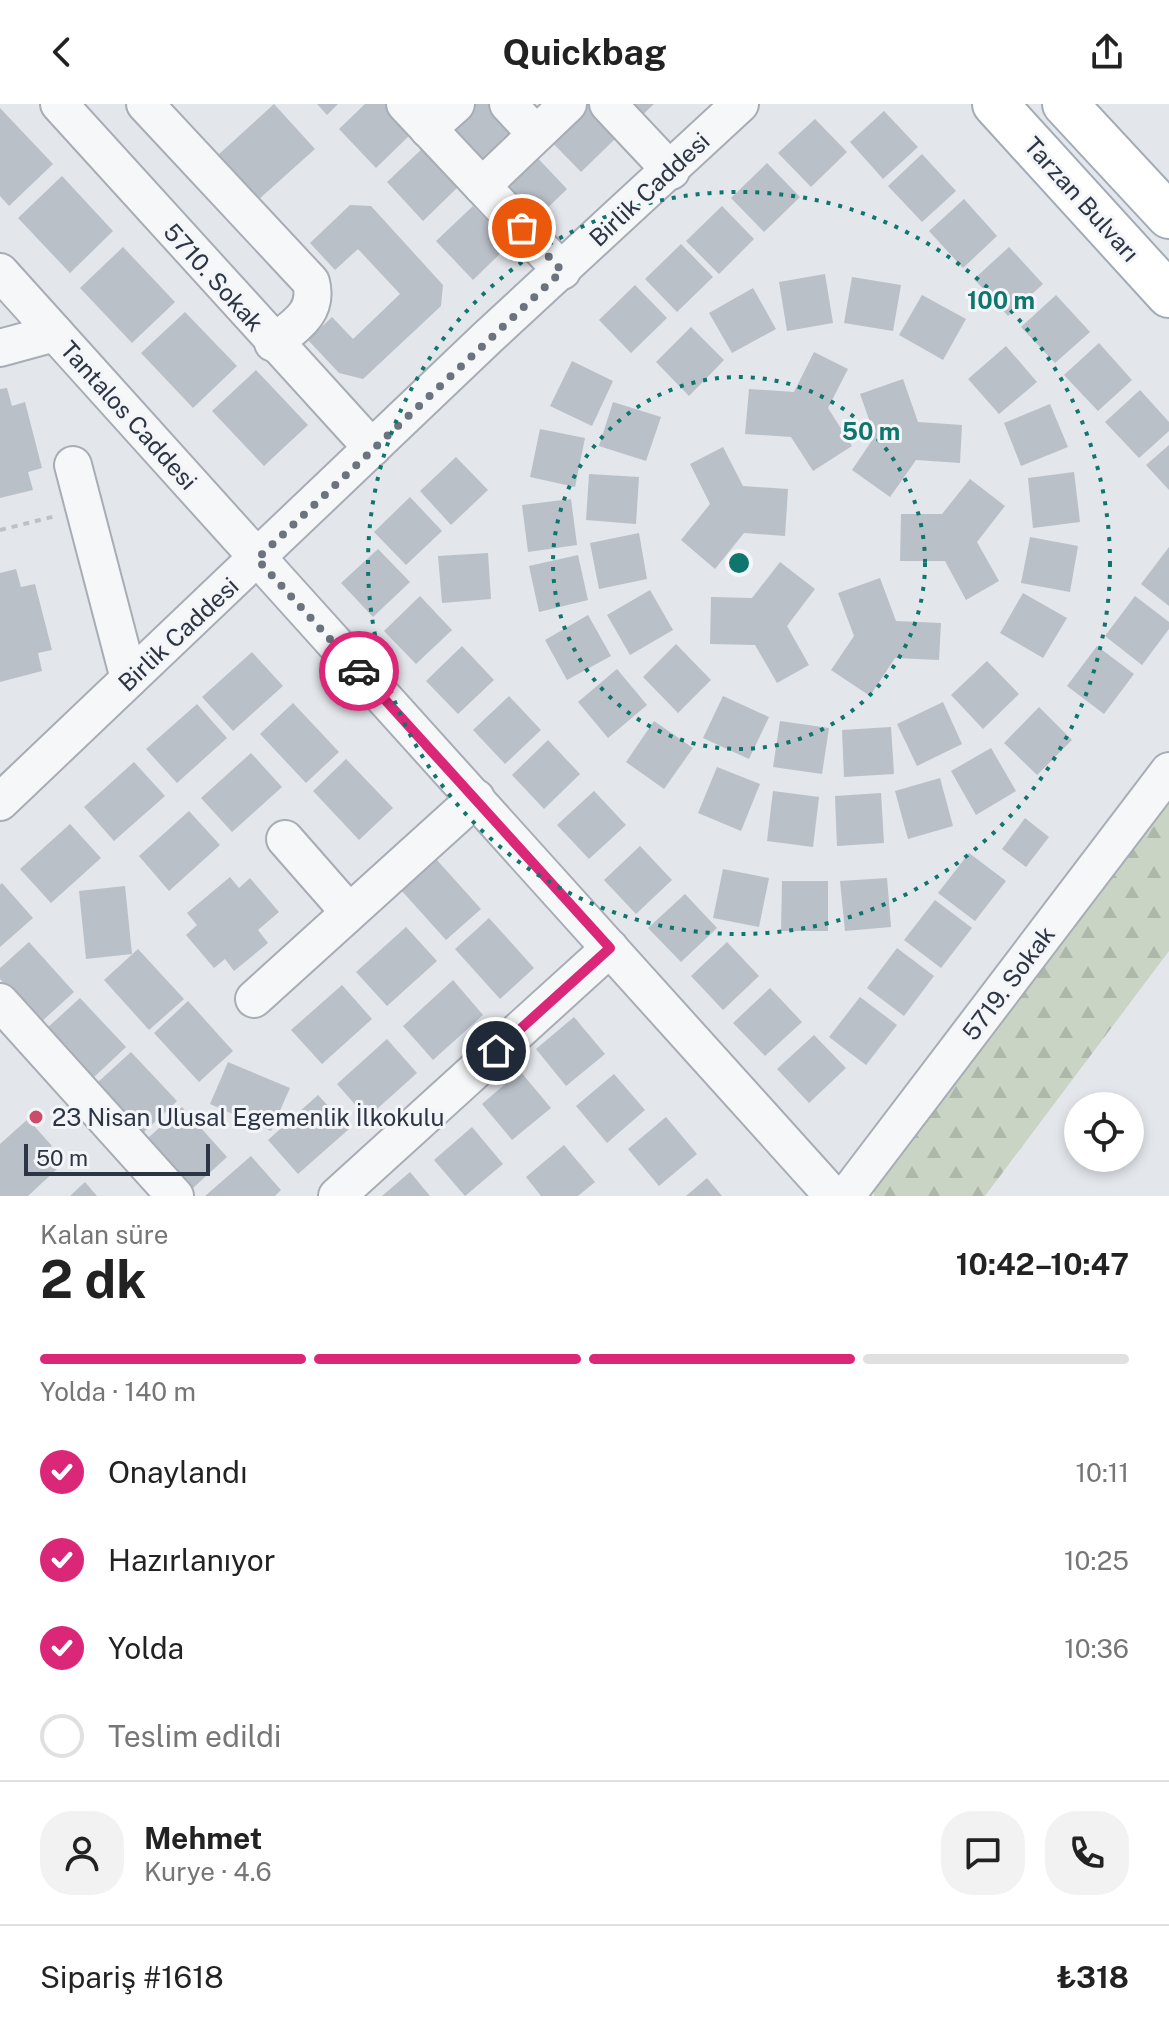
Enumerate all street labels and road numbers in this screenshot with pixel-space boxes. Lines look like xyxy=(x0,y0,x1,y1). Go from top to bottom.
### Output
street label: Birlik Caddesi xyxy=(583,126,715,252)
street label: Tarzan Bulvarı xyxy=(1019,131,1145,267)
street label: 5710. Sokak xyxy=(158,217,270,337)
street label: Tantalos Caddesi xyxy=(55,335,203,495)
street label: Birlik Caddesi xyxy=(112,571,244,697)
street label: 5719. Sokak xyxy=(956,920,1060,1046)

